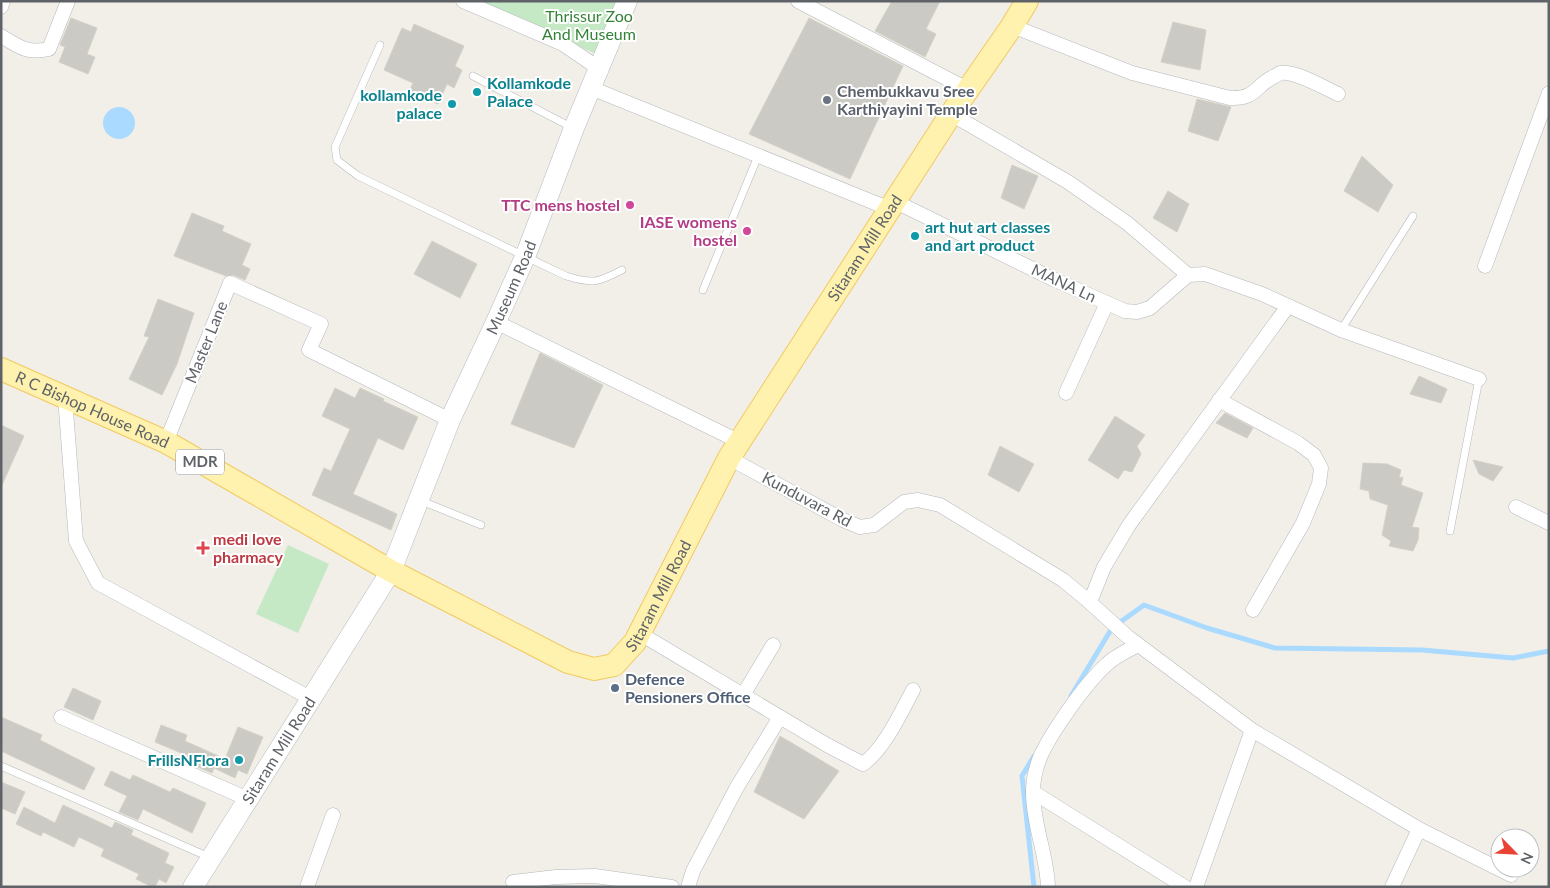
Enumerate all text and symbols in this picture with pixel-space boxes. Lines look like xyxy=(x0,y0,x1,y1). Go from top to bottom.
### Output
park label: Thrissur Zoo And Museum xyxy=(542,6,636,43)
place label: Kollamkode Palace xyxy=(487,73,571,110)
place label: Chembukkavu Sree Karthiyayini Temple xyxy=(837,81,978,118)
place label: kollamkode palace xyxy=(360,85,442,122)
marker: Kollamkode Palace xyxy=(471,86,483,98)
marker: Chembukkavu Sree Karthiyayini Temple xyxy=(821,94,833,106)
marker: kollamkode palace xyxy=(446,98,458,110)
street label: Sitaram Mill Road xyxy=(823,191,905,304)
place label: TTC mens hostel xyxy=(501,195,620,214)
marker: TTC mens hostel xyxy=(624,199,636,211)
place label: IASE womens hostel xyxy=(640,212,737,249)
place label: art hut art classes and art product xyxy=(925,217,1050,254)
marker: IASE womens hostel xyxy=(741,225,753,237)
marker: art hut art classes and art product xyxy=(909,230,921,242)
street label: Museum Road xyxy=(482,238,539,337)
street label: MANA Ln xyxy=(1029,259,1100,306)
street label: Master Lane xyxy=(180,298,231,386)
street label: R C Bishop House Road xyxy=(13,367,172,451)
road number: MDR xyxy=(176,450,224,474)
street label: Kunduvara Rd xyxy=(759,467,855,530)
place label: medi love pharmacy xyxy=(213,529,283,566)
street label: Sitaram Mill Road xyxy=(621,537,694,655)
marker: medi love pharmacy xyxy=(197,542,209,554)
place label: Defence Pensioners Office xyxy=(625,669,751,706)
marker: Defence Pensioners Office xyxy=(609,682,621,694)
street label: Sitaram Mill Road xyxy=(237,693,319,807)
place label: FrillsNFlora xyxy=(147,750,229,769)
marker: FrillsNFlora xyxy=(233,754,245,766)
north arrow xyxy=(1490,828,1540,878)
text: N xyxy=(1517,850,1537,867)

